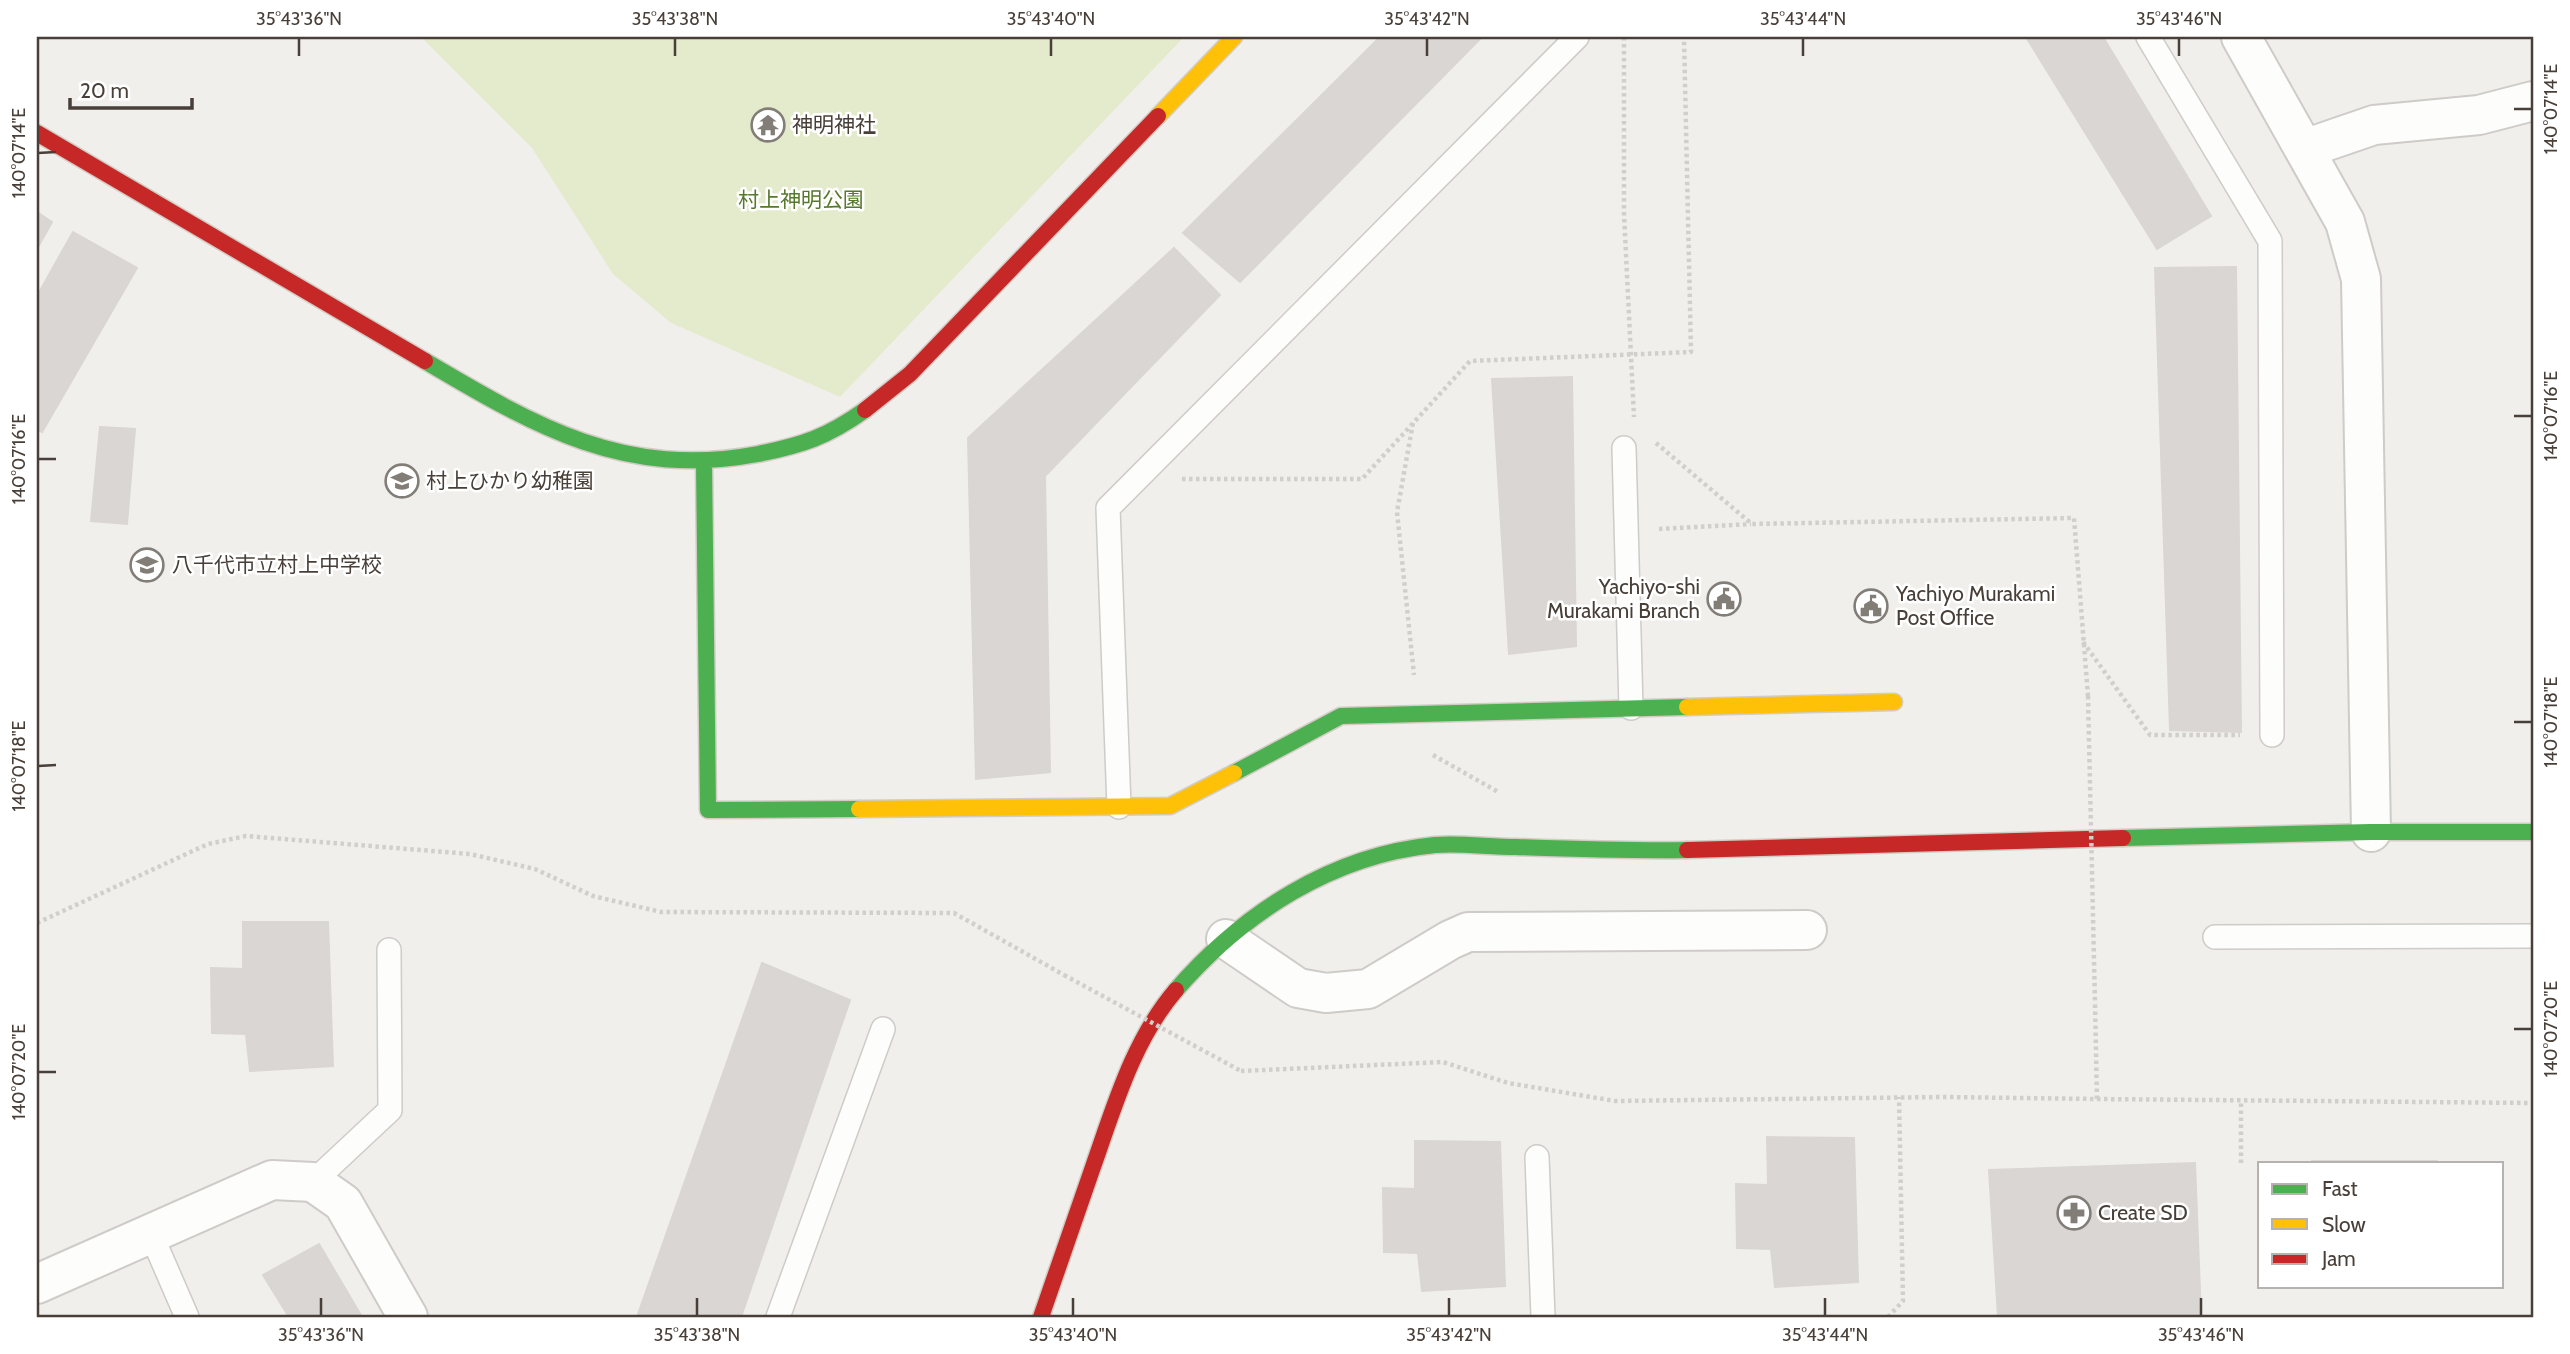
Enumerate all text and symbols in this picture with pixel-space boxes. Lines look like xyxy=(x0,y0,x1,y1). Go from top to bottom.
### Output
text: 35°43'36"N xyxy=(256,8,342,30)
text: 35°43'38"N xyxy=(632,8,718,30)
text: 35°43'40"N xyxy=(1007,8,1095,30)
text: 35°43'42"N xyxy=(1384,8,1470,30)
text: 35°43'44"N xyxy=(1760,8,1846,30)
text: 35°43'46"N xyxy=(2136,8,2222,30)
text: 140°07'14"E xyxy=(2540,64,2562,154)
scale bar xyxy=(70,66,192,110)
text: 20 m xyxy=(80,78,129,103)
temple icon: 神明神社 xyxy=(749,106,787,144)
text: 140°07'14"E xyxy=(8,108,30,198)
place label: 神明神社 xyxy=(792,112,876,137)
park label: 村上神明公園 xyxy=(738,187,864,212)
text: 140°07'16"E xyxy=(2540,371,2562,461)
text: 140°07'16"E xyxy=(8,414,30,504)
school or university icon: 村上ひかり幼稚園 xyxy=(383,462,421,500)
place label: 村上ひかり幼稚園 xyxy=(426,468,594,493)
school or university icon: 八千代市立村上中学校 xyxy=(128,546,166,584)
place label: 八千代市立村上中学校 xyxy=(172,552,382,577)
place label: Yachiyo-shi Murakami Branch xyxy=(1547,574,1700,623)
public building icon: Yachiyo-shi Murakami Branch xyxy=(1705,580,1743,618)
place label: Yachiyo Murakami Post Office xyxy=(1895,581,2055,630)
public building icon: Yachiyo Murakami Post Office xyxy=(1852,587,1890,625)
text: 140°07'18"E xyxy=(2540,676,2562,768)
text: 140°07'18"E xyxy=(8,720,30,812)
text: 140°07'20"E xyxy=(2540,981,2562,1077)
text: 140°07'20"E xyxy=(8,1024,30,1120)
legend xyxy=(2258,1162,2504,1288)
text: Fast xyxy=(2322,1176,2358,1201)
pharmacy icon: Create SD xyxy=(2055,1194,2093,1232)
place label: Create SD xyxy=(2098,1200,2188,1225)
text: Slow xyxy=(2322,1212,2366,1237)
text: Jam xyxy=(2321,1246,2356,1271)
text: 35°43'36"N xyxy=(278,1324,364,1346)
text: 35°43'38"N xyxy=(654,1324,740,1346)
text: 35°43'40"N xyxy=(1029,1324,1117,1346)
text: 35°43'42"N xyxy=(1406,1324,1492,1346)
text: 35°43'44"N xyxy=(1782,1324,1868,1346)
text: 35°43'46"N xyxy=(2158,1324,2244,1346)

